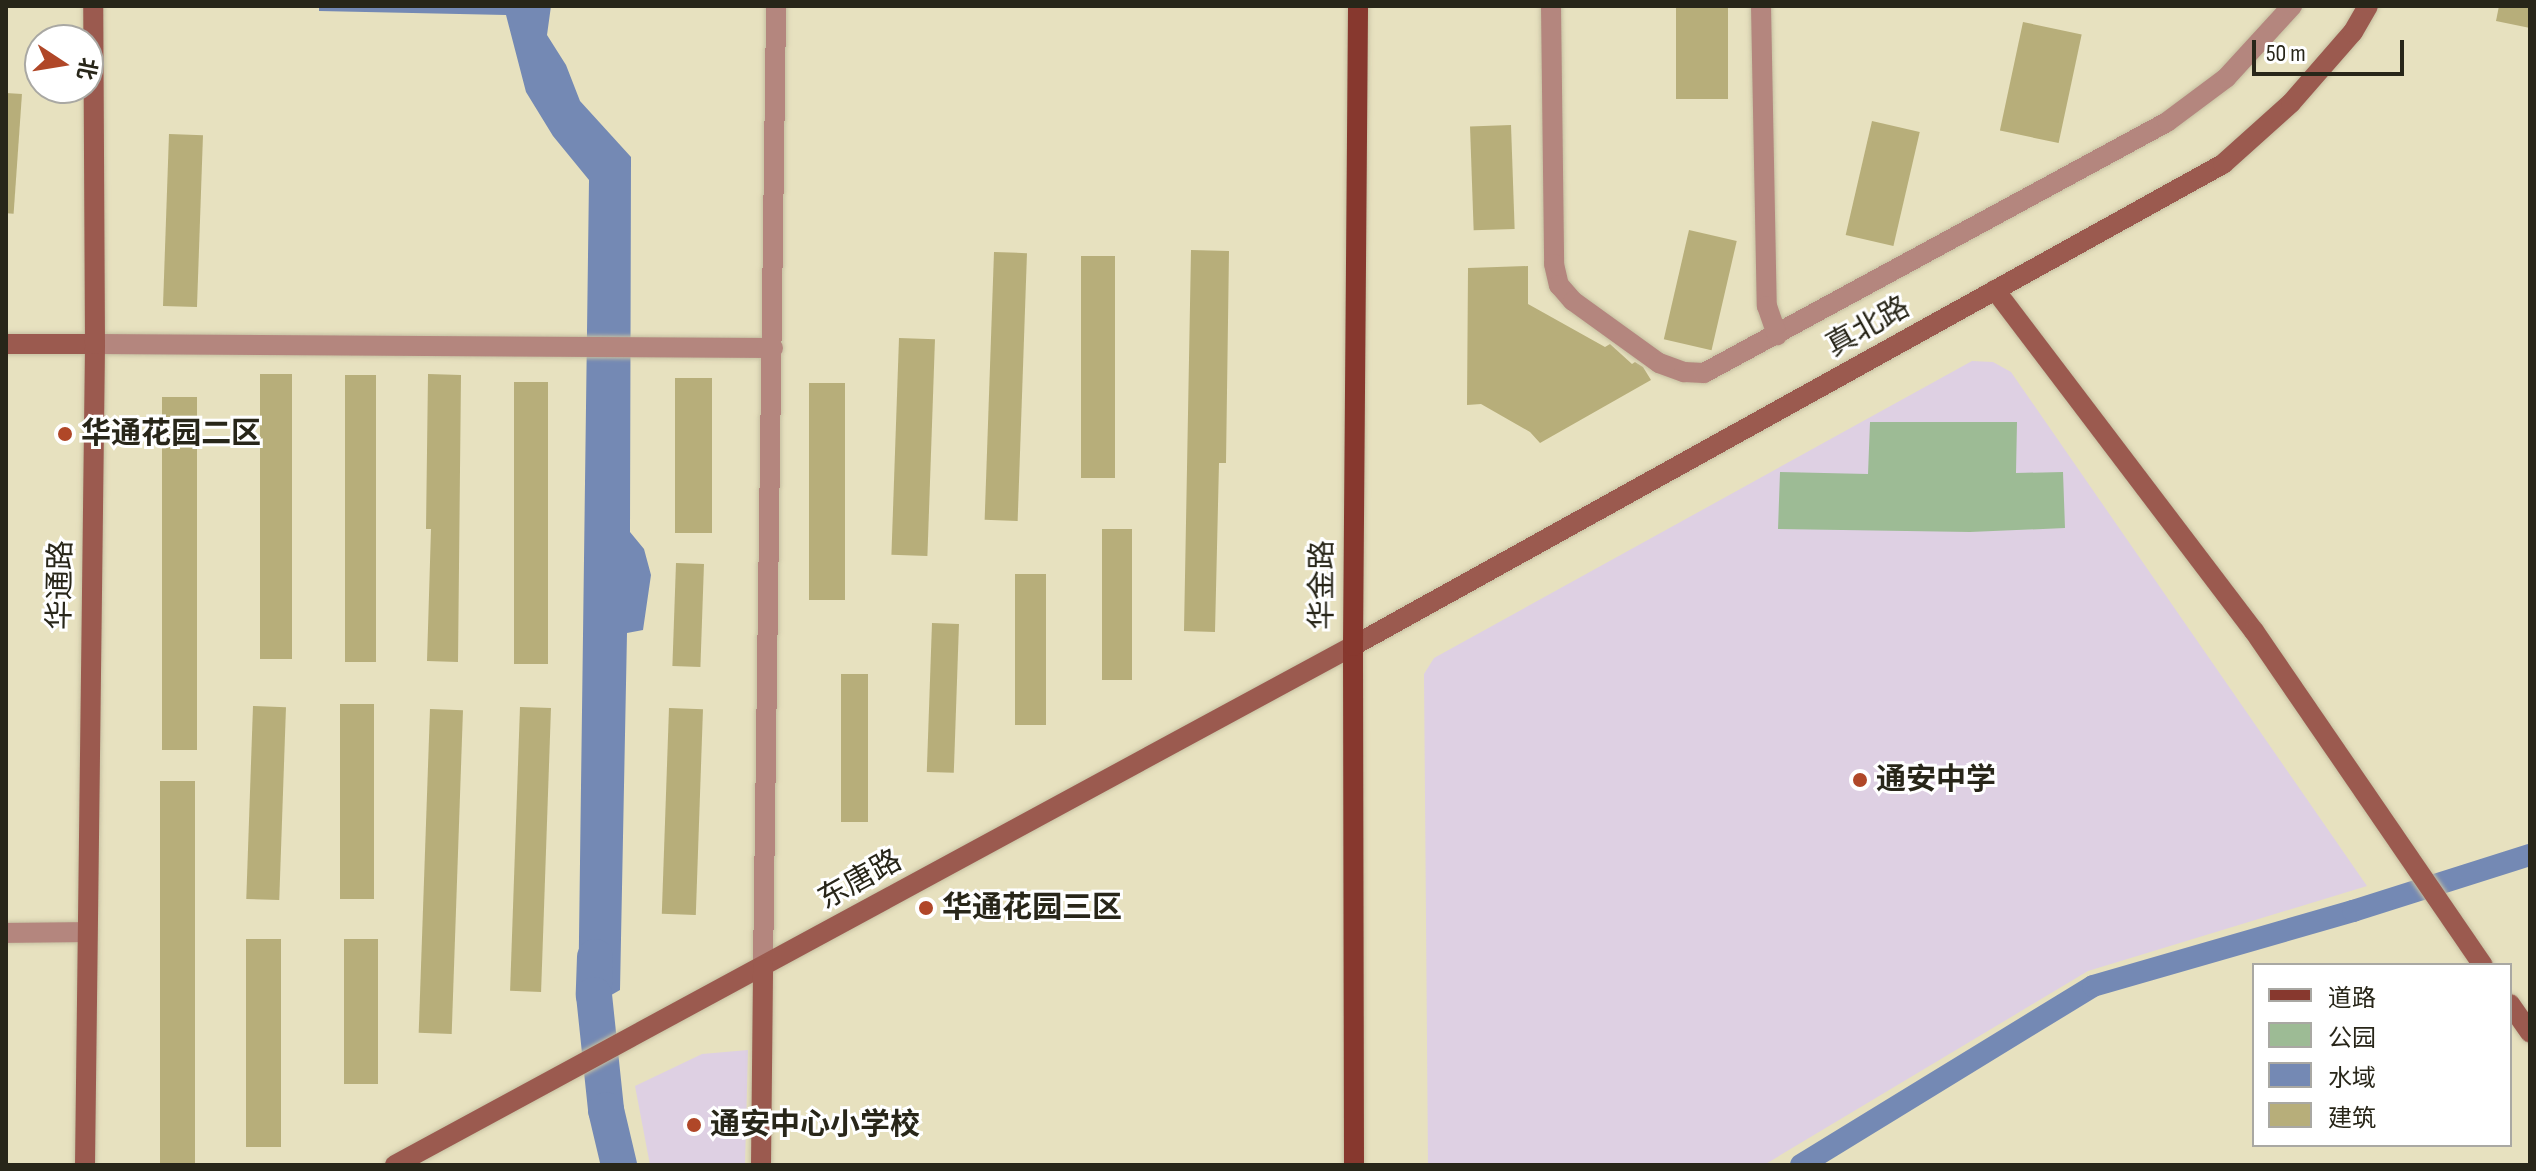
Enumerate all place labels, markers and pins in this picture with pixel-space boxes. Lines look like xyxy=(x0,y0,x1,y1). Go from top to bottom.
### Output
place label: 华通花园二区 xyxy=(81,416,261,452)
marker: 华通花园二区 xyxy=(56,425,74,443)
place label: 通安中学 xyxy=(1876,762,1996,798)
marker: 通安中学 xyxy=(1851,771,1869,789)
place label: 华通花园三区 xyxy=(942,890,1122,926)
marker: 华通花园三区 xyxy=(917,899,935,917)
place label: 通安中心小学校 xyxy=(710,1107,920,1143)
marker: 通安中心小学校 xyxy=(685,1116,703,1134)

